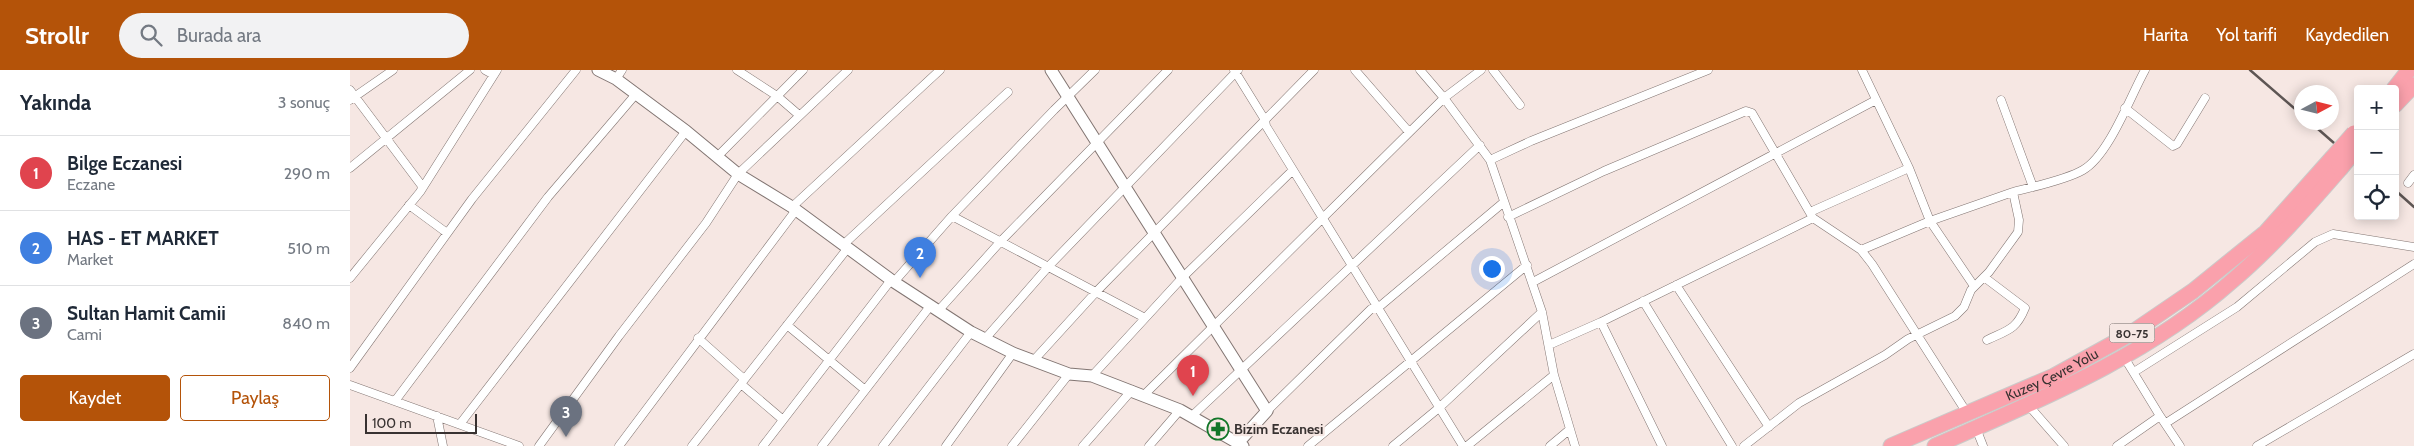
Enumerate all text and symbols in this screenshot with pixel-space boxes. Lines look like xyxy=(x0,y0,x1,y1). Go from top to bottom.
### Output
search box xyxy=(119,13,469,58)
text: Strollr xyxy=(25,21,89,50)
icon: search xyxy=(137,21,165,49)
text: Burada ara xyxy=(177,24,261,47)
text: Harita xyxy=(2143,24,2188,46)
text: Yol tarifi xyxy=(2216,24,2277,46)
text: Kaydedilen xyxy=(2305,24,2389,46)
north arrow xyxy=(2294,85,2339,130)
map controls xyxy=(2354,85,2399,220)
button: + xyxy=(2354,85,2399,130)
text: Yakında xyxy=(20,90,91,115)
text: 3 sonuç xyxy=(278,93,330,112)
button: − xyxy=(2354,130,2399,175)
text: Bilge Eczanesi xyxy=(67,152,182,175)
text: 1 xyxy=(33,164,39,183)
text: 290 m xyxy=(284,164,330,183)
text: Eczane xyxy=(67,175,115,194)
button: locate xyxy=(2354,175,2399,220)
text: HAS - ET MARKET xyxy=(67,227,219,250)
pin: 2 xyxy=(904,237,936,278)
text: 2 xyxy=(32,239,40,258)
text: 510 m xyxy=(287,239,330,258)
text: Market xyxy=(67,250,113,269)
your location xyxy=(1479,256,1505,282)
text: Sultan Hamit Camii xyxy=(67,302,226,325)
text: 3 xyxy=(32,314,40,333)
text: 840 m xyxy=(282,314,330,333)
road number: 80-75 xyxy=(2110,324,2154,342)
text: Cami xyxy=(67,325,102,344)
street label: Kuzey Çevre Yolu xyxy=(2003,344,2101,405)
pin: 1 xyxy=(1177,355,1209,396)
button: Kaydet xyxy=(20,375,170,421)
button: Paylaş xyxy=(180,375,330,421)
pin: 3 xyxy=(550,396,582,437)
scale bar xyxy=(365,411,478,434)
text: 100 m xyxy=(372,414,412,432)
pharmacy icon: Bizim Eczanesi xyxy=(1206,417,1230,441)
place label: Bizim Eczanesi xyxy=(1234,420,1323,438)

